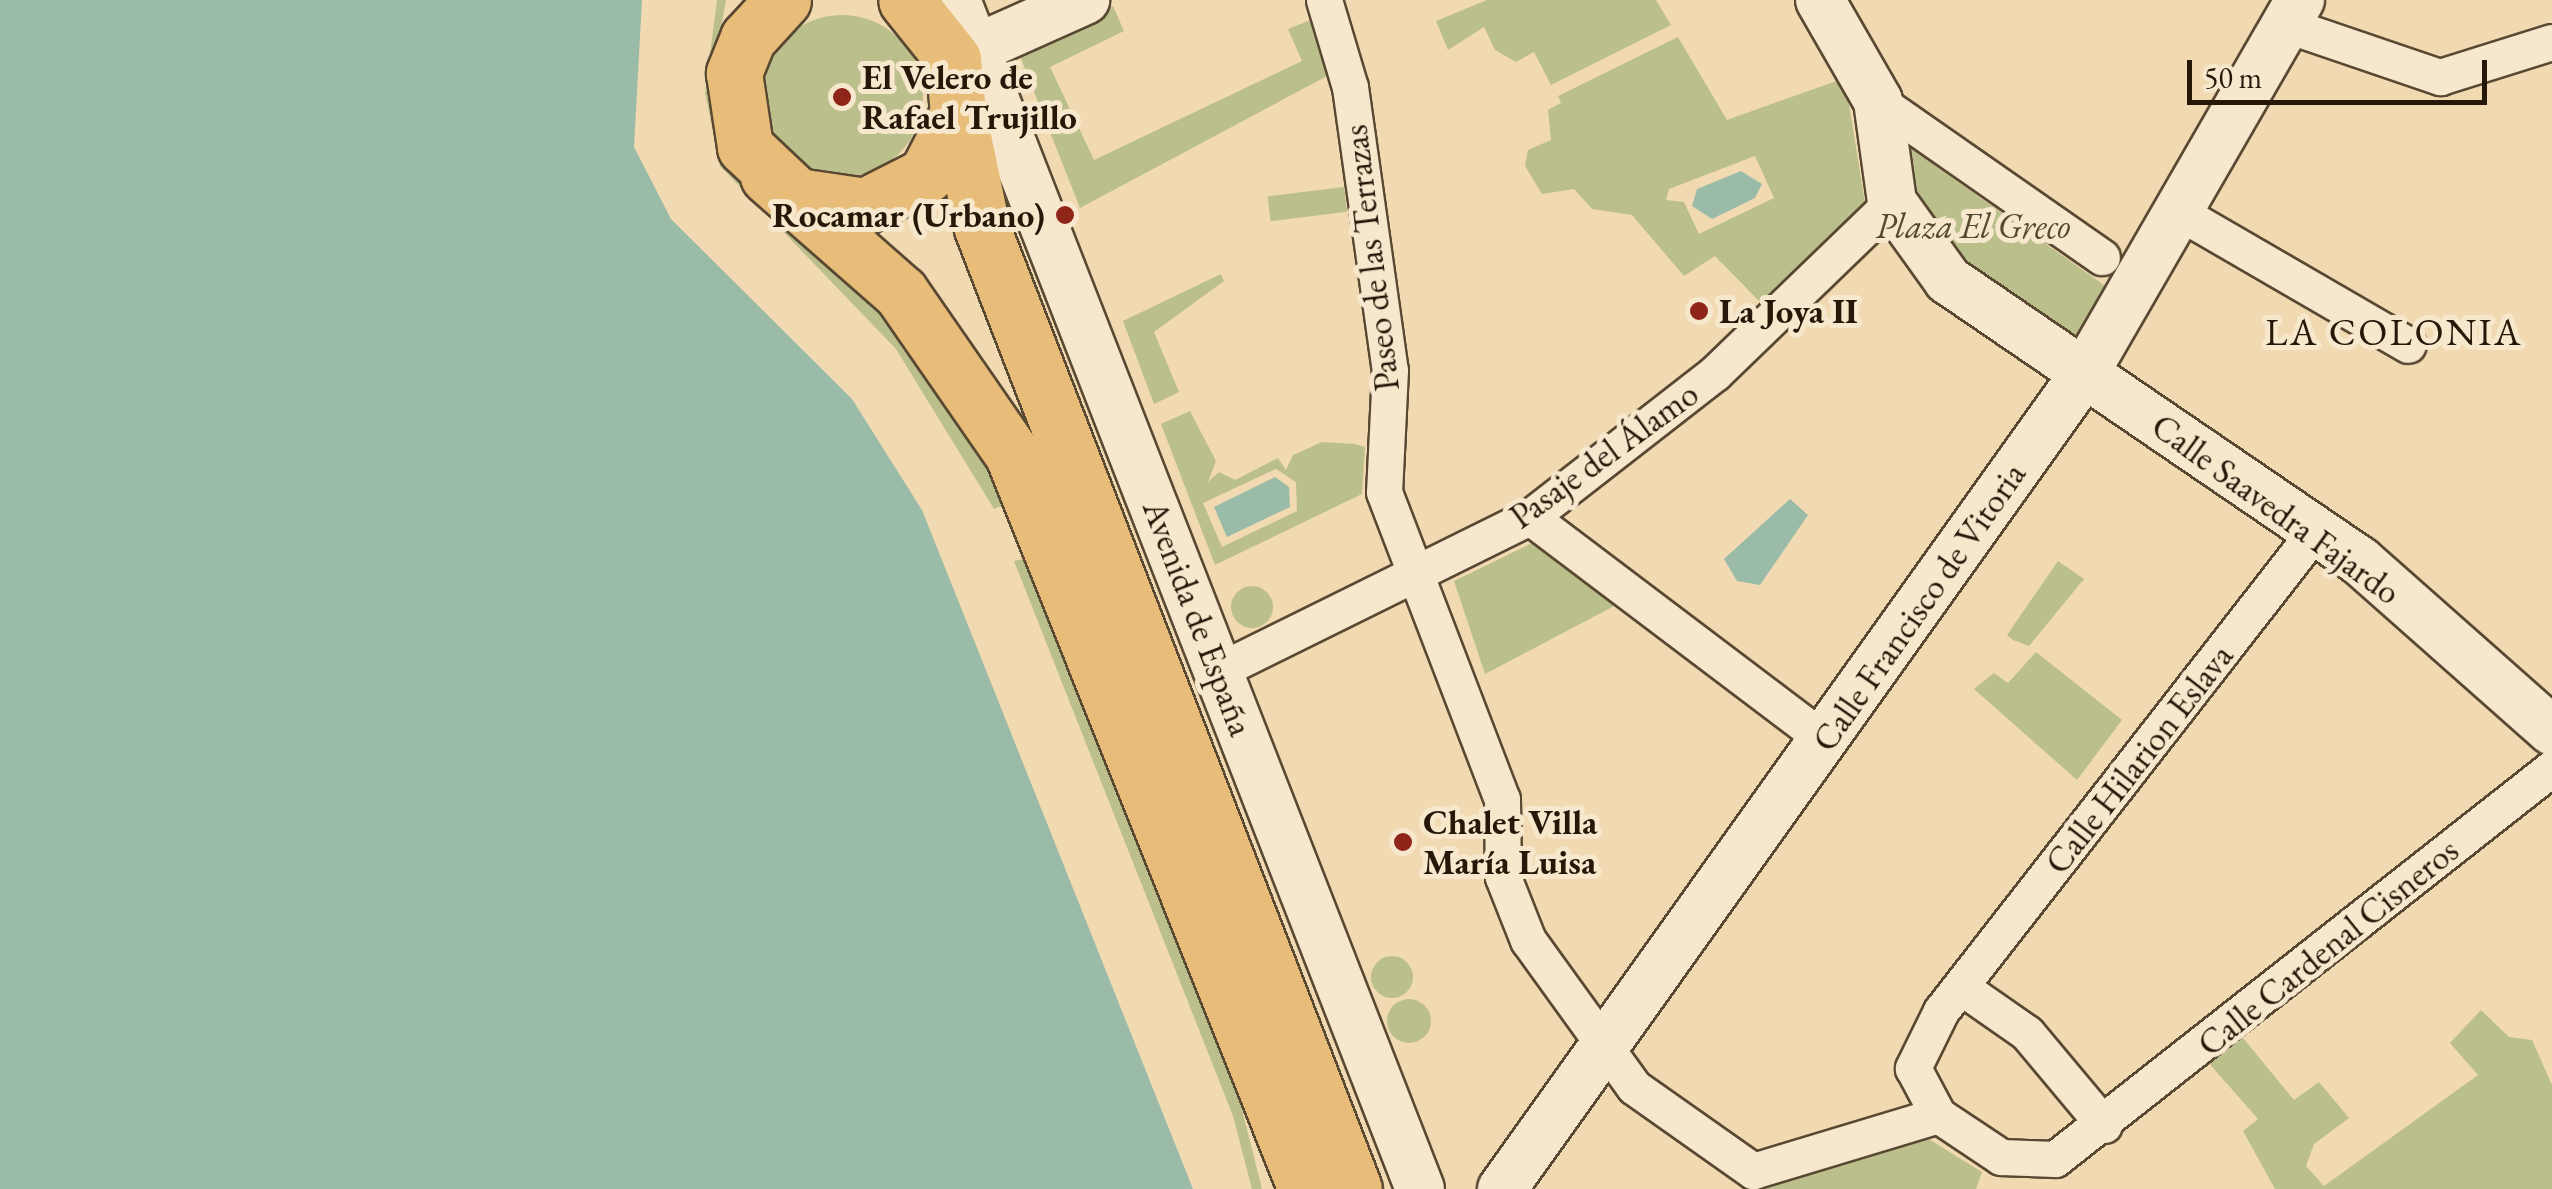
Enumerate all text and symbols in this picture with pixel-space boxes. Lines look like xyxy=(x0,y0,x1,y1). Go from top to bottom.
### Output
scale bar xyxy=(2192,40,2492,102)
place label: El Velero de Rafael Trujillo xyxy=(862,56,1077,138)
text: 50 m xyxy=(2204,58,2262,97)
marker: El Velero de Rafael Trujillo xyxy=(831,86,853,108)
street label: Paseo de las Terrazas xyxy=(1334,122,1408,394)
place label: Rocamar (Urbano) xyxy=(772,194,1045,236)
marker: Rocamar (Urbano) xyxy=(1054,204,1076,226)
park label: Plaza El Greco xyxy=(1876,205,2070,247)
place label: La Joya II xyxy=(1719,290,1858,332)
marker: La Joya II xyxy=(1688,300,1710,322)
district label: LA COLONIA xyxy=(2265,309,2523,355)
street label: Pasaje del Álamo xyxy=(1501,372,1707,538)
street label: Calle Saavedra Fajardo xyxy=(2144,405,2408,613)
street label: Calle Francisco de Vitoria xyxy=(1804,455,2034,759)
street label: Avenida de España xyxy=(1134,494,1262,742)
street label: Calle Hilarion Eslava xyxy=(2036,636,2242,882)
place label: Chalet Villa María Luisa xyxy=(1423,801,1597,883)
street label: Calle Cardenal Cisneros xyxy=(2189,829,2467,1065)
marker: Chalet Villa María Luisa xyxy=(1392,831,1414,853)

